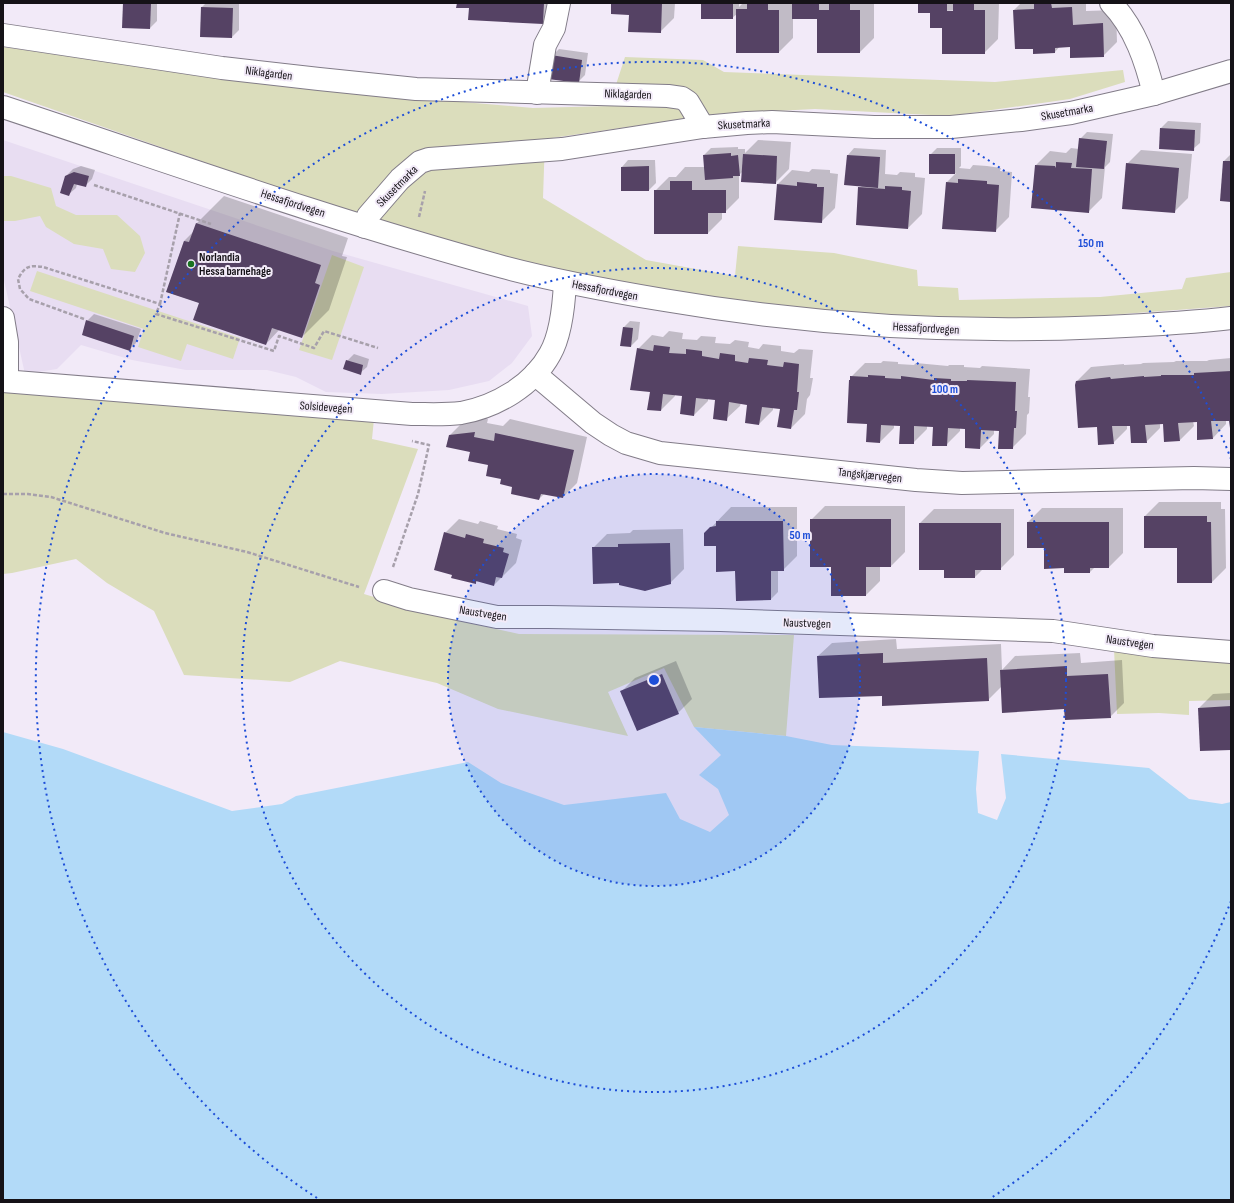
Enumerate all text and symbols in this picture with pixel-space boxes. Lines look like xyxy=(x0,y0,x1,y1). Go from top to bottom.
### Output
street label: Niklagarden xyxy=(245,63,293,84)
street label: Niklagarden xyxy=(604,86,652,103)
street label: Skusetmarka xyxy=(1040,100,1095,124)
street label: Skusetmarka xyxy=(717,116,771,133)
street label: Skusetmarka xyxy=(373,162,421,210)
street label: Hessafjordvegen xyxy=(259,186,327,221)
text: 150 m xyxy=(1078,236,1104,251)
place label: Norlandia Hessa barnehage xyxy=(199,250,271,279)
marker: Norlandia Hessa barnehage xyxy=(186,259,196,269)
street label: Hessafjordvegen xyxy=(571,277,639,304)
street label: Hessafjordvegen xyxy=(892,319,960,338)
text: 100 m xyxy=(932,382,958,397)
street label: Solsidevegen xyxy=(299,398,353,417)
street label: Tangskjærvegen xyxy=(837,465,903,486)
text: 50 m xyxy=(790,528,810,543)
street label: Naustvegen xyxy=(458,602,508,625)
street label: Naustvegen xyxy=(783,615,831,632)
street label: Naustvegen xyxy=(1105,632,1155,653)
centre of rings xyxy=(647,673,661,687)

